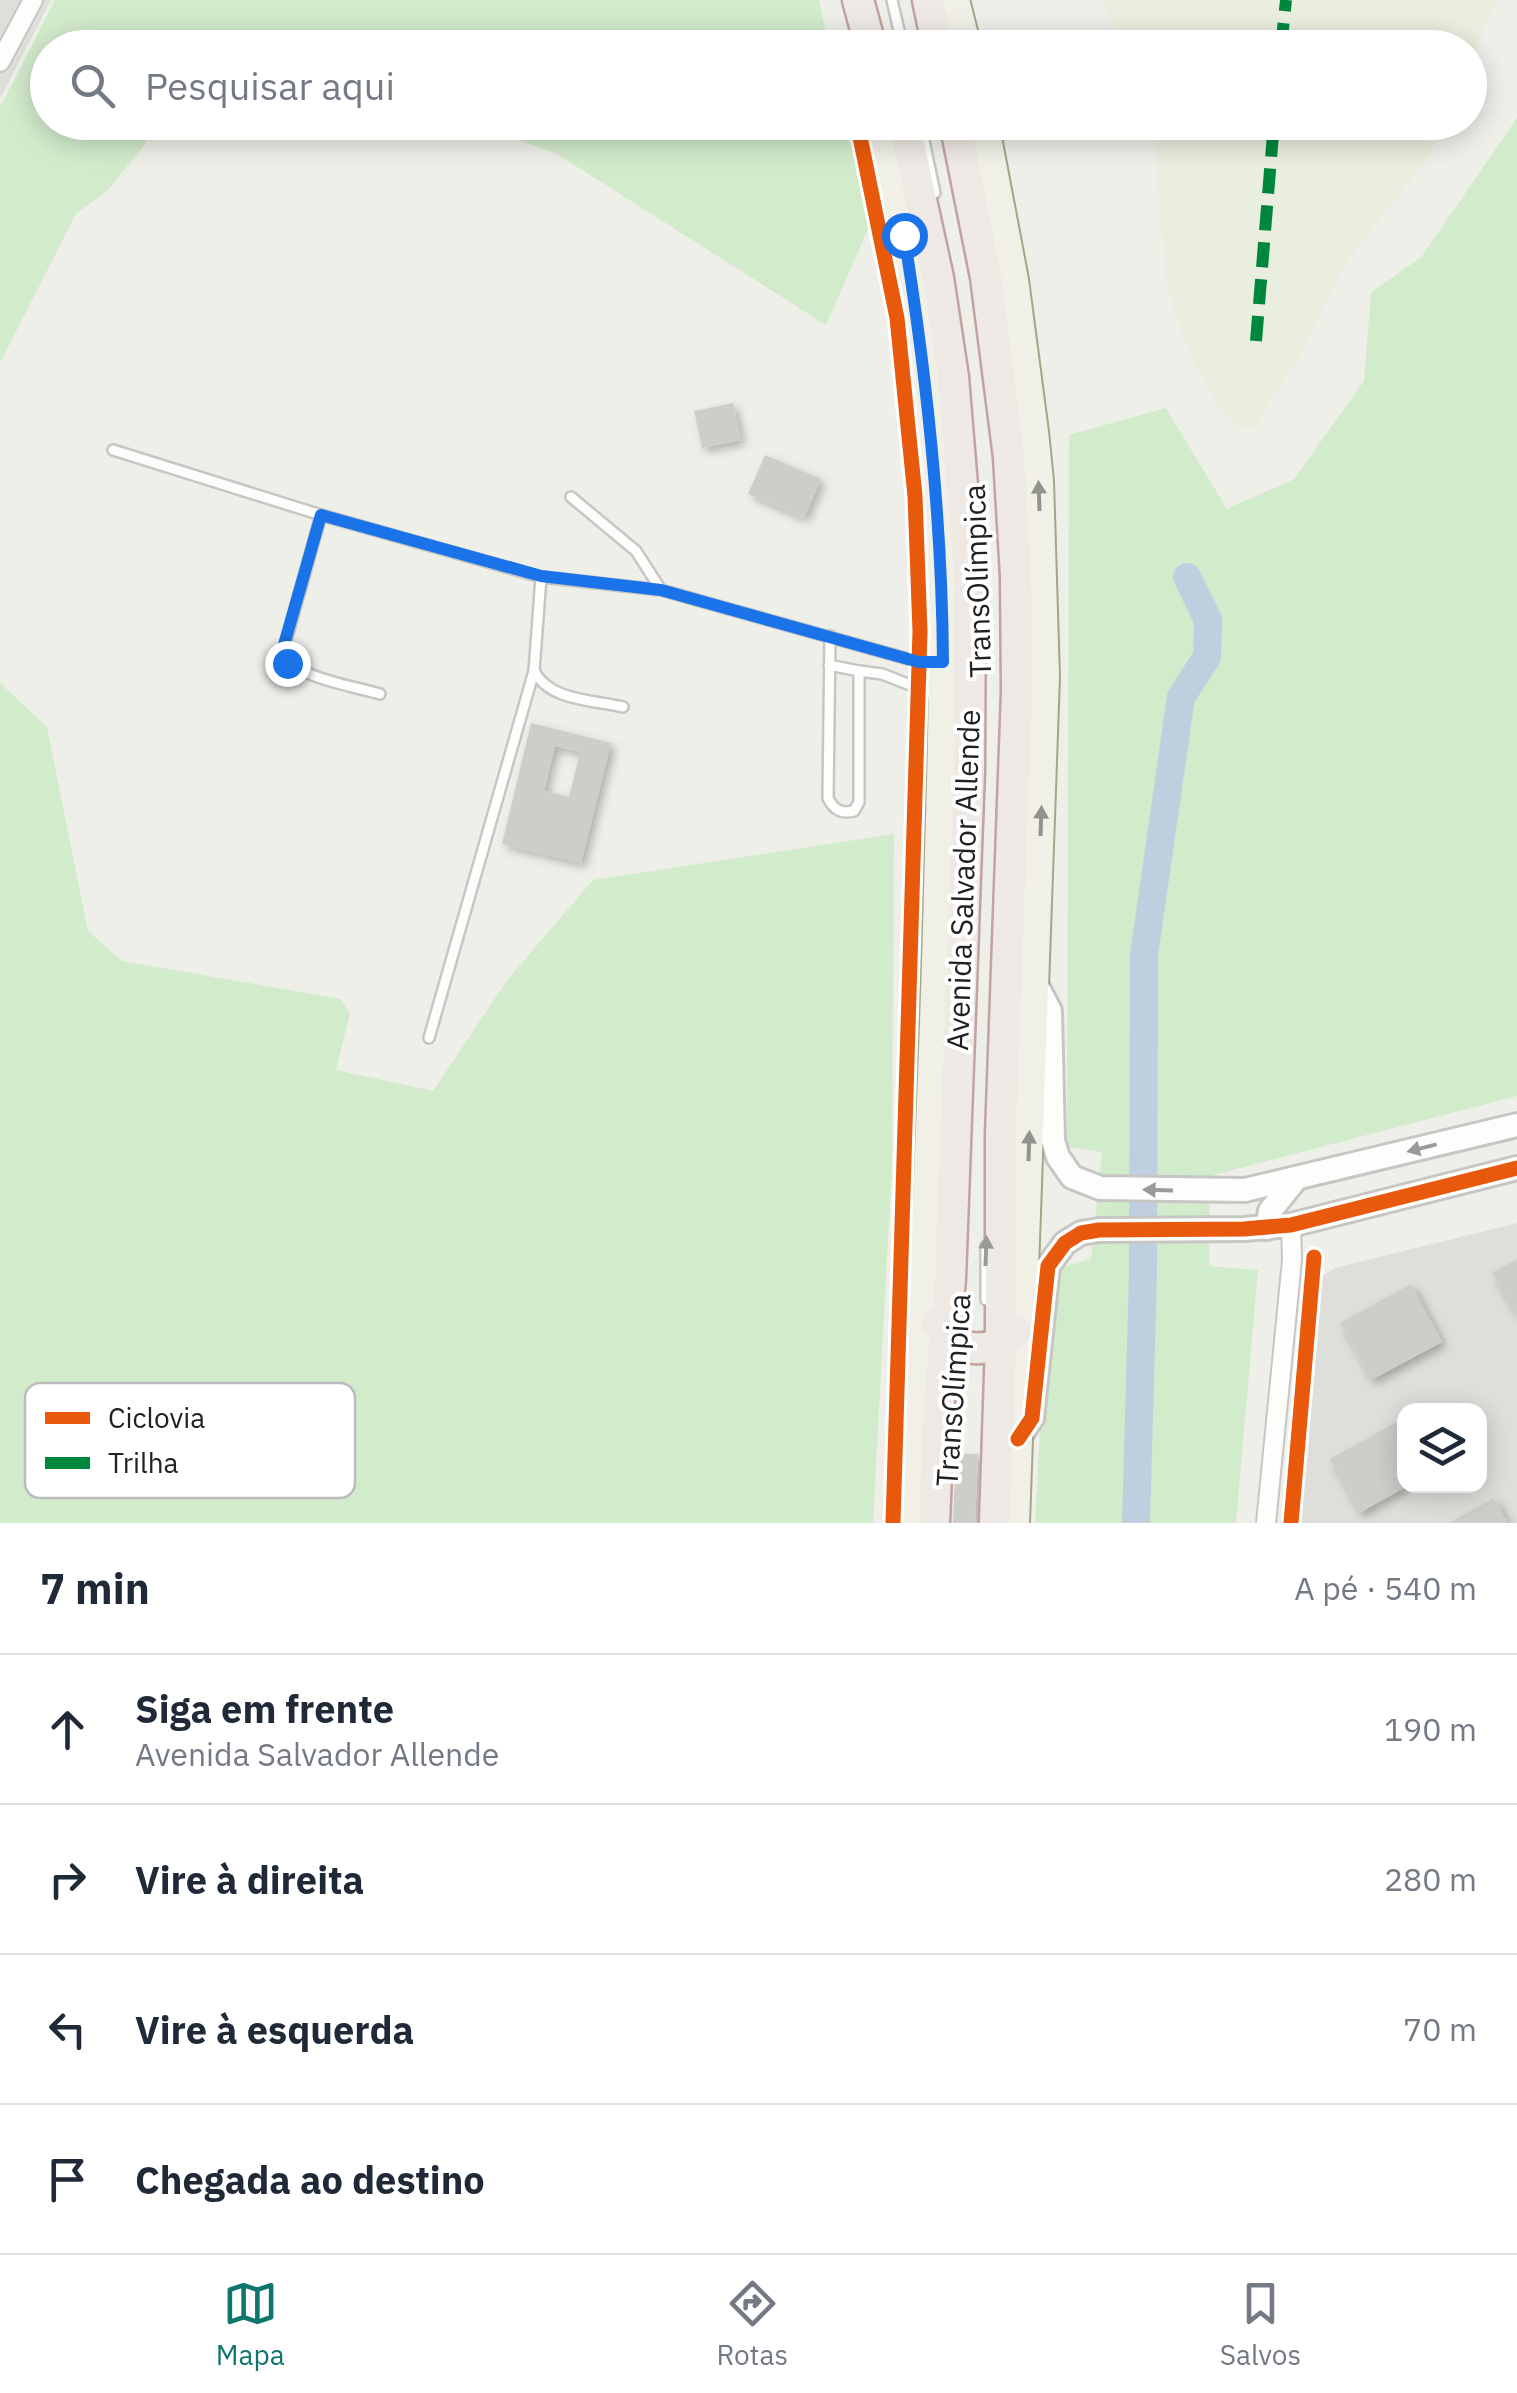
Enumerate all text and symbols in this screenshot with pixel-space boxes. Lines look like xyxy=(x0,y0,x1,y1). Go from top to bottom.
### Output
search box xyxy=(30,30,1487,140)
icon: search xyxy=(65,58,120,113)
text: Pesquisar aqui xyxy=(145,61,395,110)
route start xyxy=(882,213,928,259)
one-way arrow xyxy=(1031,480,1047,512)
street label: TransOlímpica xyxy=(954,484,999,678)
route end xyxy=(265,641,311,687)
street label: Avenida Salvador Allende xyxy=(937,709,988,1051)
one-way arrow xyxy=(1034,805,1050,837)
one-way arrow xyxy=(1021,1129,1037,1161)
one-way arrow xyxy=(1406,1141,1437,1156)
one-way arrow xyxy=(1141,1181,1173,1197)
one-way arrow xyxy=(979,1234,995,1266)
street label: TransOlímpica xyxy=(926,1292,979,1488)
legend xyxy=(25,1383,355,1498)
text: Ciclovia xyxy=(108,1399,205,1436)
map controls xyxy=(1397,1403,1487,1493)
button: layers xyxy=(1397,1403,1487,1493)
text: Trilha xyxy=(108,1444,179,1481)
text: 7 min xyxy=(40,1561,150,1616)
text: A pé · 540 m xyxy=(1294,1567,1477,1609)
text: Siga em frente xyxy=(135,1684,394,1733)
icon: ahead xyxy=(40,1702,95,1757)
text: 190 m xyxy=(1384,1708,1477,1750)
text: Avenida Salvador Allende xyxy=(135,1733,499,1775)
icon: right xyxy=(40,1852,95,1907)
text: Vire à direita xyxy=(135,1855,364,1904)
text: 280 m xyxy=(1384,1858,1477,1900)
icon: left xyxy=(40,2002,95,2057)
text: Vire à esquerda xyxy=(135,2005,414,2054)
text: 70 m xyxy=(1403,2008,1477,2050)
icon: arrive xyxy=(40,2152,95,2207)
text: Chegada ao destino xyxy=(135,2155,485,2204)
tab: Mapa xyxy=(216,2276,285,2373)
tab: Rotas xyxy=(716,2276,788,2373)
tab: Salvos xyxy=(1220,2276,1301,2373)

